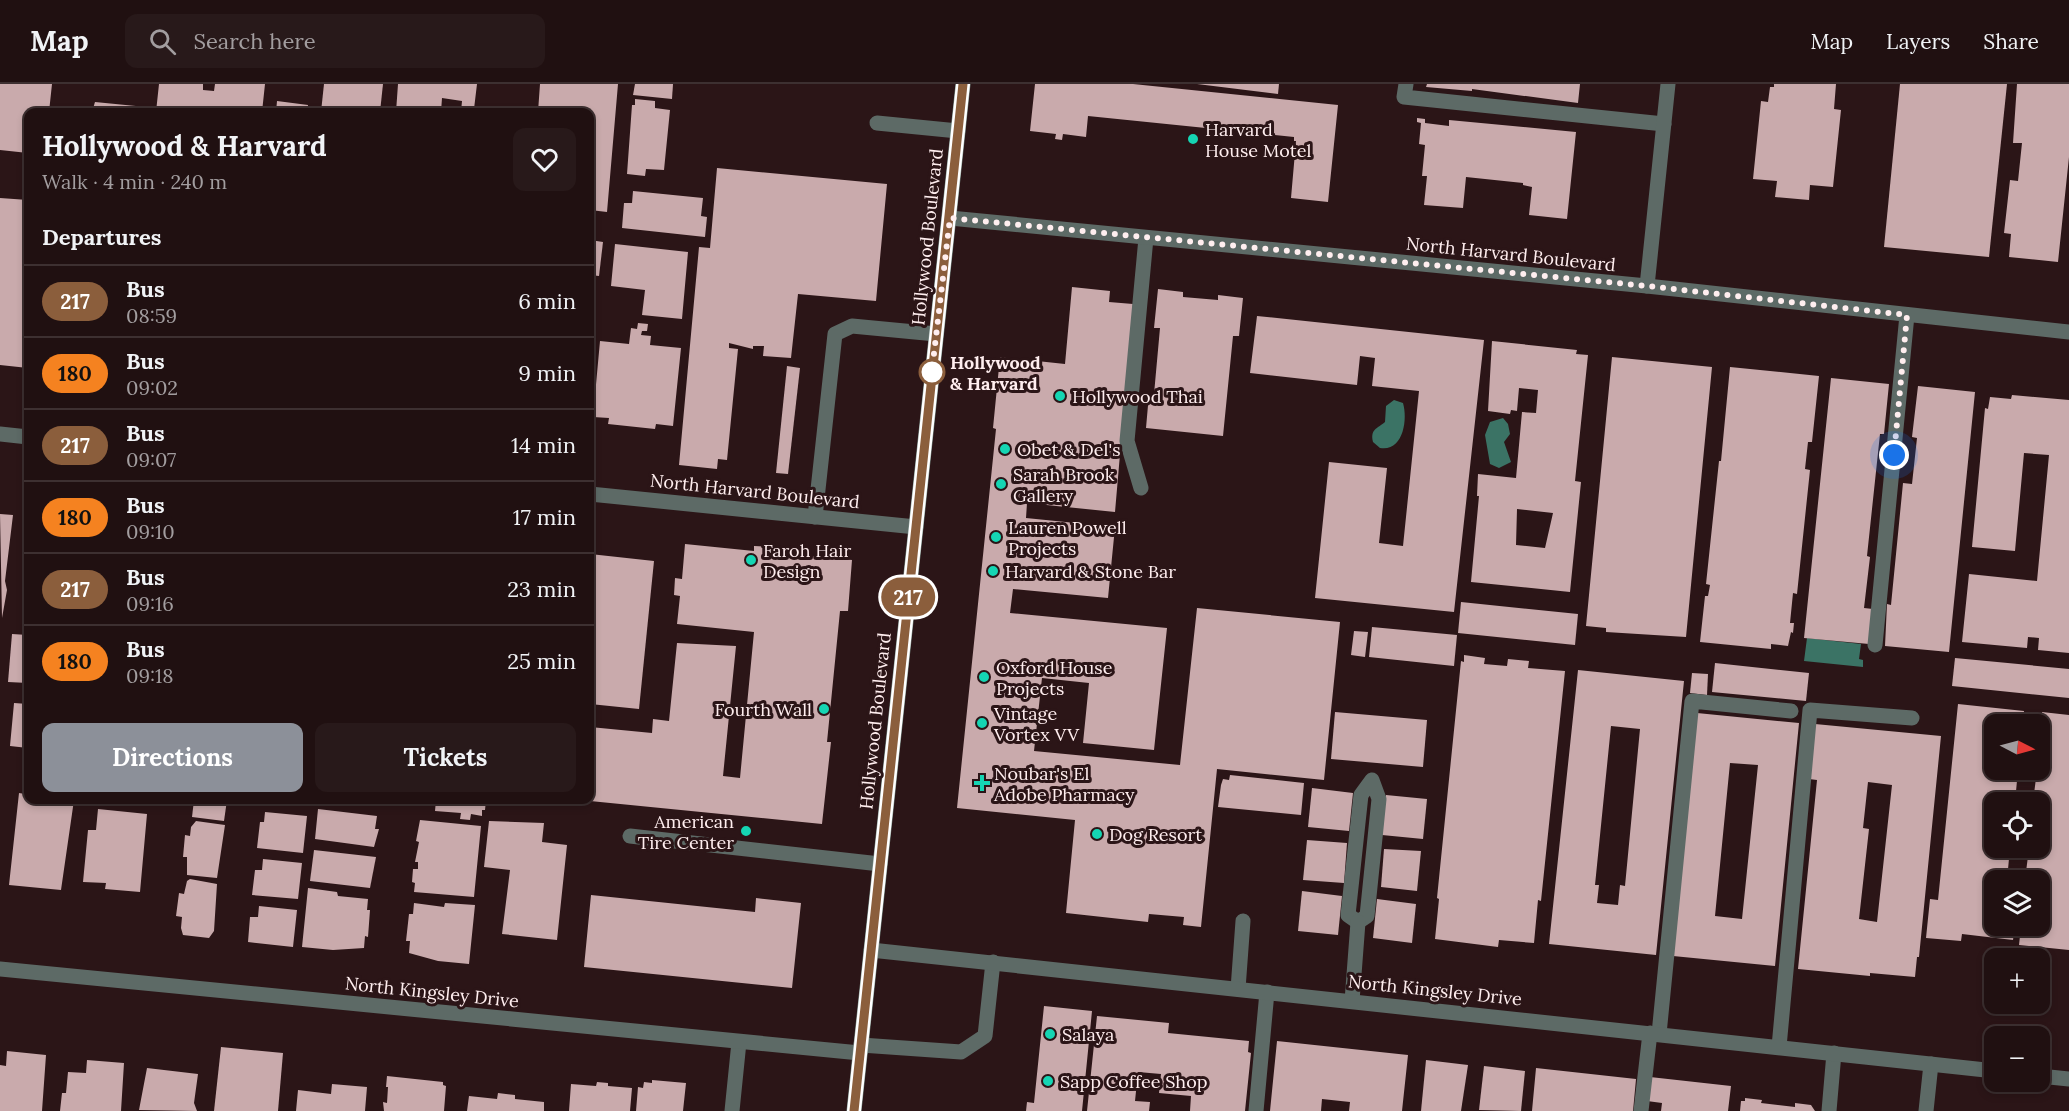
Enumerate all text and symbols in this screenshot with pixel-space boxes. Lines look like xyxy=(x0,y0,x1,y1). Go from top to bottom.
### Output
search box xyxy=(125,14,545,68)
text: Map xyxy=(30,23,89,59)
icon: search xyxy=(146,25,179,58)
text: Search here xyxy=(194,27,316,55)
text: Map xyxy=(1810,28,1853,55)
text: Layers xyxy=(1886,28,1950,55)
text: Share xyxy=(1983,28,2039,55)
place label: Harvard House Motel xyxy=(1205,118,1311,162)
text: Hollywood & Harvard xyxy=(42,128,327,164)
button: heart xyxy=(513,128,576,191)
marker: Harvard House Motel xyxy=(1186,132,1200,146)
street label: Hollywood Boulevard xyxy=(906,147,948,327)
text: Walk · 4 min · 240 m xyxy=(42,169,227,194)
text: Departures xyxy=(42,223,161,251)
street label: North Harvard Boulevard xyxy=(1405,232,1617,276)
text: Bus xyxy=(126,275,165,303)
text: 6 min xyxy=(518,287,576,315)
text: 217 xyxy=(60,288,90,315)
text: 08:59 xyxy=(126,303,177,328)
text: Bus xyxy=(126,347,165,375)
place label: Hollywood & Harvard xyxy=(950,351,1041,395)
text: 9 min xyxy=(518,359,576,387)
marker: Hollywood & Harvard xyxy=(919,359,945,385)
text: 180 xyxy=(58,360,92,387)
text: 09:02 xyxy=(126,375,178,400)
place label: Hollywood Thai xyxy=(1072,385,1203,408)
marker: Hollywood Thai xyxy=(1053,389,1067,403)
text: Bus xyxy=(126,419,165,447)
text: 14 min xyxy=(511,431,576,459)
text: 217 xyxy=(60,432,90,459)
place label: Obet & Del's xyxy=(1017,438,1120,461)
your location xyxy=(1879,440,1909,470)
marker: Obet & Del's xyxy=(998,442,1012,456)
text: 09:07 xyxy=(126,447,176,472)
place label: Sarah Brook Gallery xyxy=(1013,463,1115,507)
street label: North Harvard Boulevard xyxy=(649,469,861,513)
marker: Sarah Brook Gallery xyxy=(994,477,1008,491)
text: Bus xyxy=(126,491,165,519)
text: 17 min xyxy=(513,503,576,531)
text: 180 xyxy=(58,504,92,531)
place label: Lauren Powell Projects xyxy=(1008,516,1127,560)
text: 09:10 xyxy=(126,519,175,544)
marker: Lauren Powell Projects xyxy=(989,530,1003,544)
place label: Faroh Hair Design xyxy=(763,539,851,583)
marker: Faroh Hair Design xyxy=(744,553,758,567)
place label: Harvard & Stone Bar xyxy=(1005,560,1176,583)
text: Bus xyxy=(126,563,165,591)
marker: Harvard & Stone Bar xyxy=(986,564,1000,578)
text: 23 min xyxy=(507,575,576,603)
text: 217 xyxy=(60,576,90,603)
line badge: 217 xyxy=(874,578,942,616)
text: 217 xyxy=(893,584,923,611)
text: 09:16 xyxy=(126,591,174,616)
street label: Hollywood Boulevard xyxy=(854,631,896,811)
text: Bus xyxy=(126,635,165,663)
text: 25 min xyxy=(507,647,576,675)
text: 180 xyxy=(58,648,92,675)
place label: Oxford House Projects xyxy=(996,656,1113,700)
text: 09:18 xyxy=(126,663,174,688)
marker: Oxford House Projects xyxy=(977,670,991,684)
place label: Fourth Wall xyxy=(714,698,812,721)
marker: Fourth Wall xyxy=(817,702,831,716)
place label: Vintage Vortex VV xyxy=(993,702,1080,746)
north arrow xyxy=(1984,714,2050,780)
map controls xyxy=(1984,714,2050,1092)
marker: Vintage Vortex VV xyxy=(975,716,989,730)
button: Directions xyxy=(42,723,303,792)
button: Tickets xyxy=(315,723,576,792)
place label: Noubar's El Adobe Pharmacy xyxy=(993,762,1135,806)
marker: Noubar's El Adobe Pharmacy xyxy=(975,776,989,790)
button: locate xyxy=(1984,792,2050,858)
place label: American Tire Center xyxy=(638,810,734,854)
place label: Dog Resort xyxy=(1109,823,1202,846)
marker: American Tire Center xyxy=(739,824,753,838)
marker: Dog Resort xyxy=(1090,827,1104,841)
button: layers xyxy=(1984,870,2050,936)
button: + xyxy=(1984,948,2050,1014)
street label: North Kingsley Drive xyxy=(1347,969,1523,1011)
street label: North Kingsley Drive xyxy=(344,971,520,1013)
place label: Salaya xyxy=(1062,1023,1114,1046)
button: − xyxy=(1984,1026,2050,1092)
marker: Salaya xyxy=(1043,1027,1057,1041)
place label: Sapp Coffee Shop xyxy=(1060,1070,1207,1093)
marker: Sapp Coffee Shop xyxy=(1041,1074,1055,1088)

